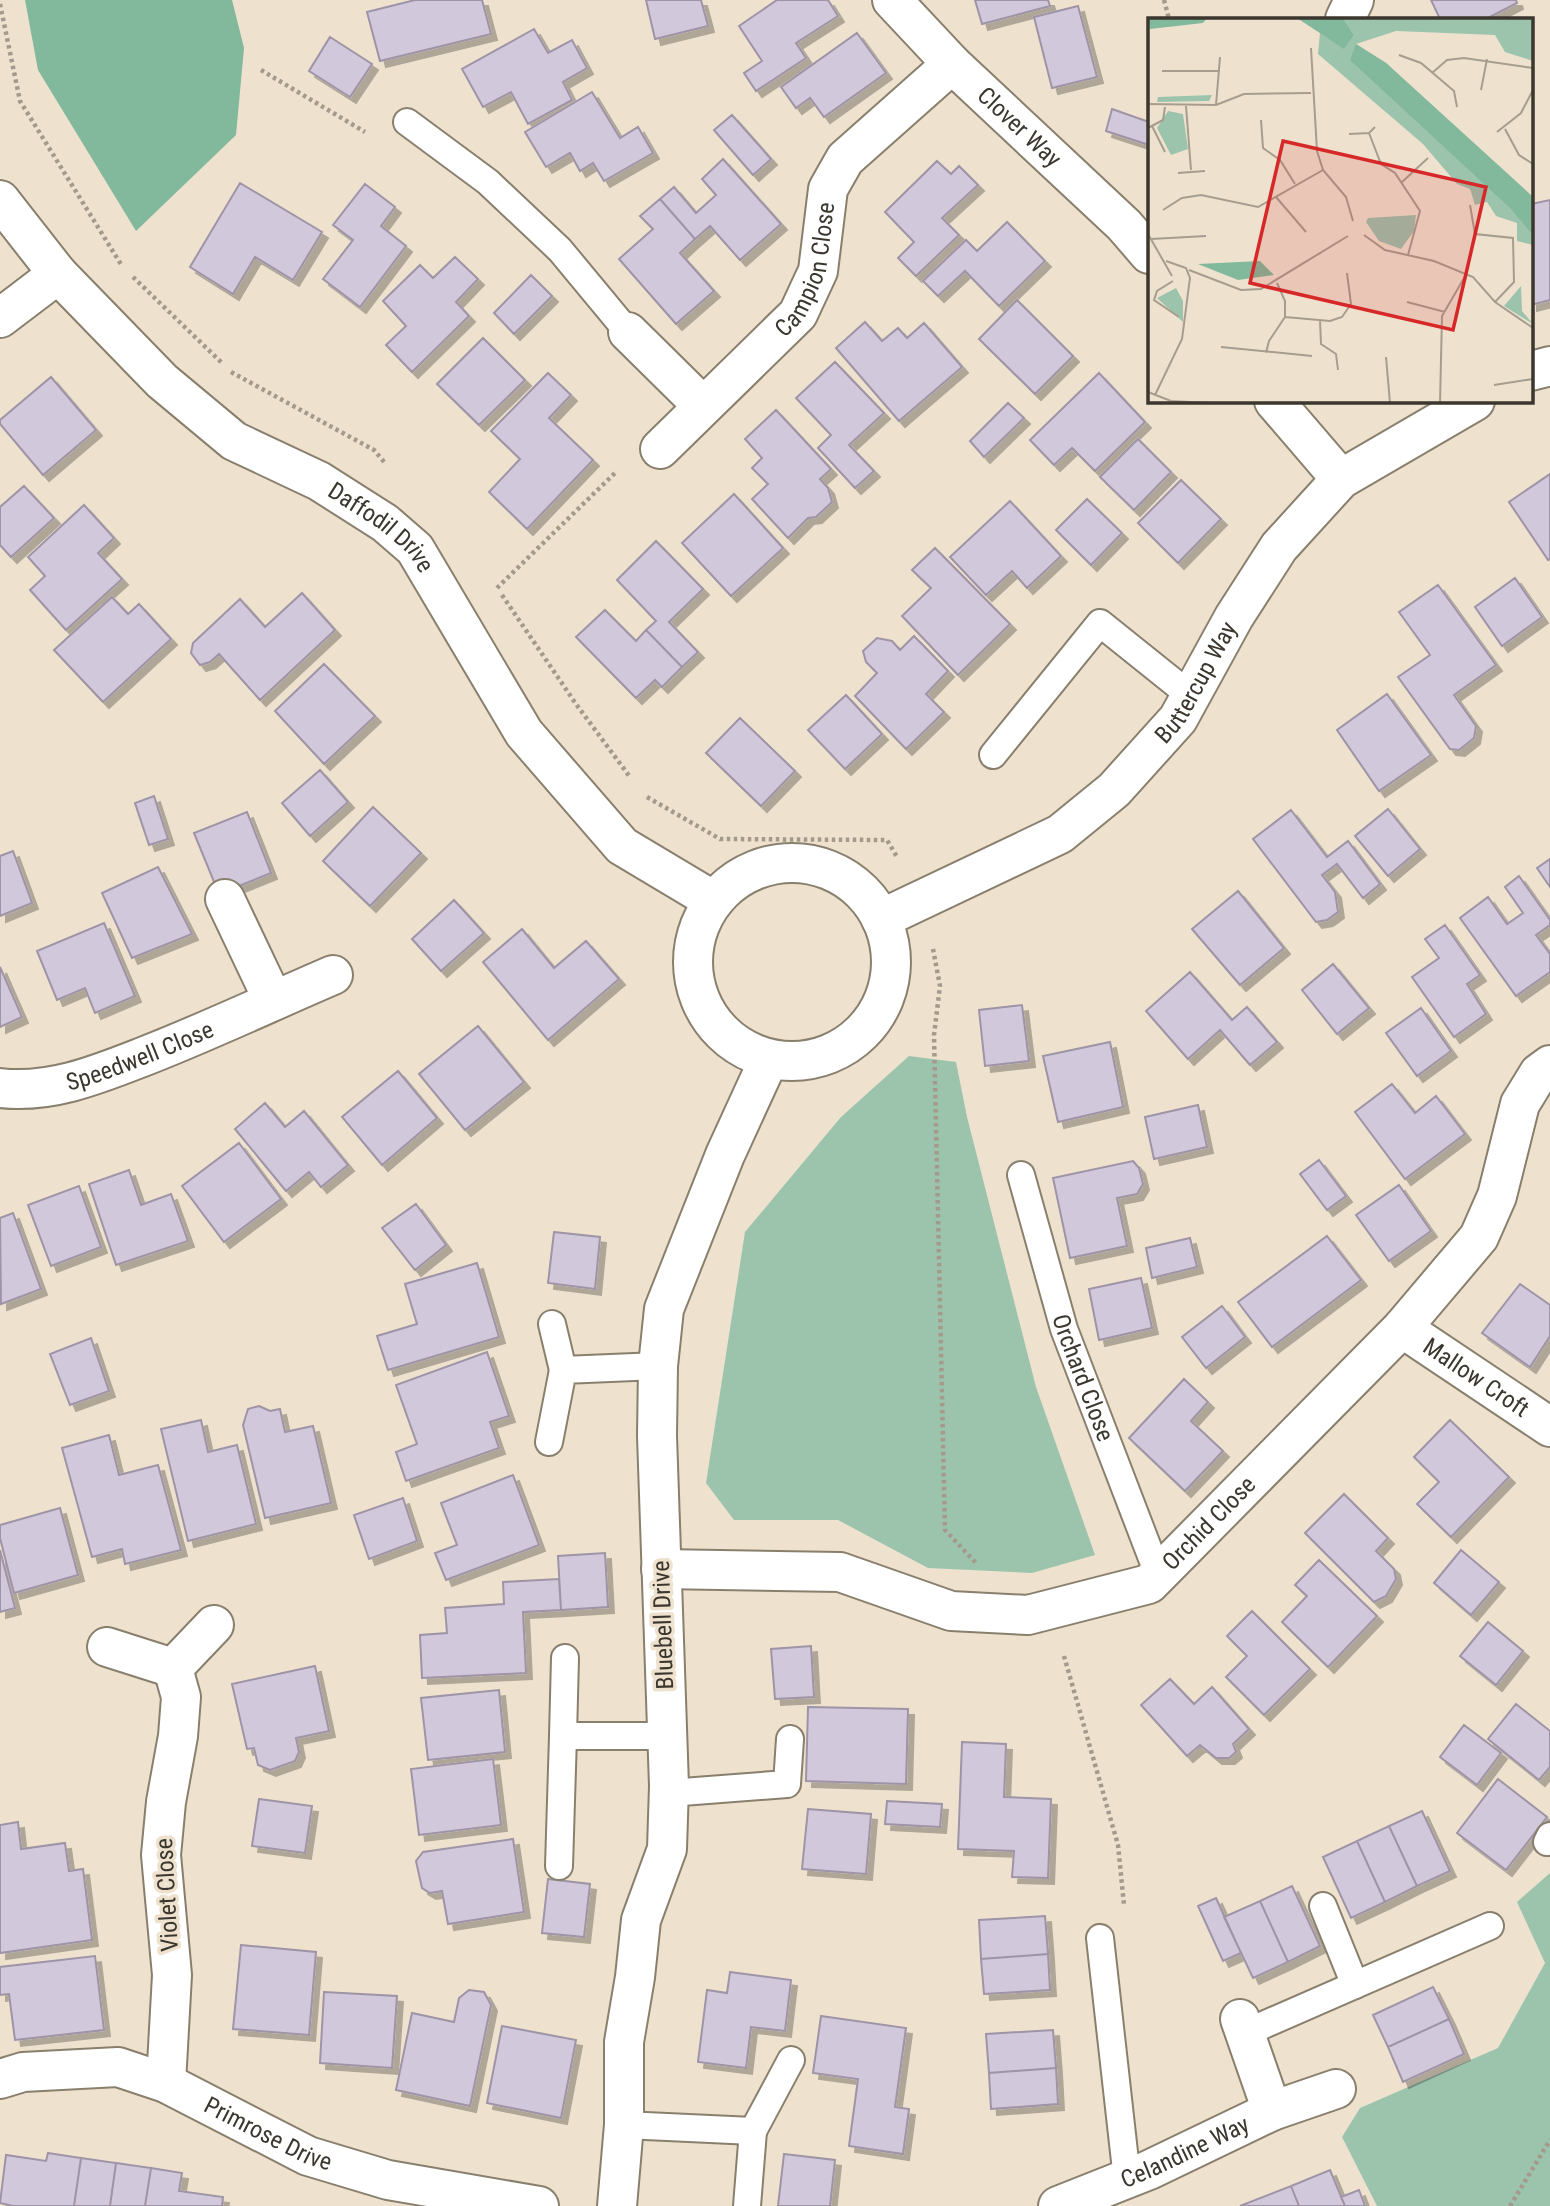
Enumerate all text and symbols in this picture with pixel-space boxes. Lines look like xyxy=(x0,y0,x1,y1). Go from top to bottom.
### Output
inset map xyxy=(1148,18,1532,402)
street label: Clover Way xyxy=(972,81,1067,173)
street label: Campion Close xyxy=(769,201,840,343)
street label: Daffodil Drive xyxy=(323,477,440,577)
street label: Buttercup Way xyxy=(1149,617,1243,749)
street label: Speedwell Close xyxy=(63,1015,218,1097)
street label: Orchard Close xyxy=(1047,1311,1120,1445)
street label: Mallow Croft xyxy=(1418,1332,1534,1423)
street label: Orchid Close xyxy=(1157,1471,1261,1576)
street label: Bluebell Drive xyxy=(647,1560,679,1690)
street label: Violet Close xyxy=(150,1837,184,1953)
street label: Primrose Drive xyxy=(199,2091,335,2176)
street label: Celandine Way xyxy=(1117,2110,1254,2194)

